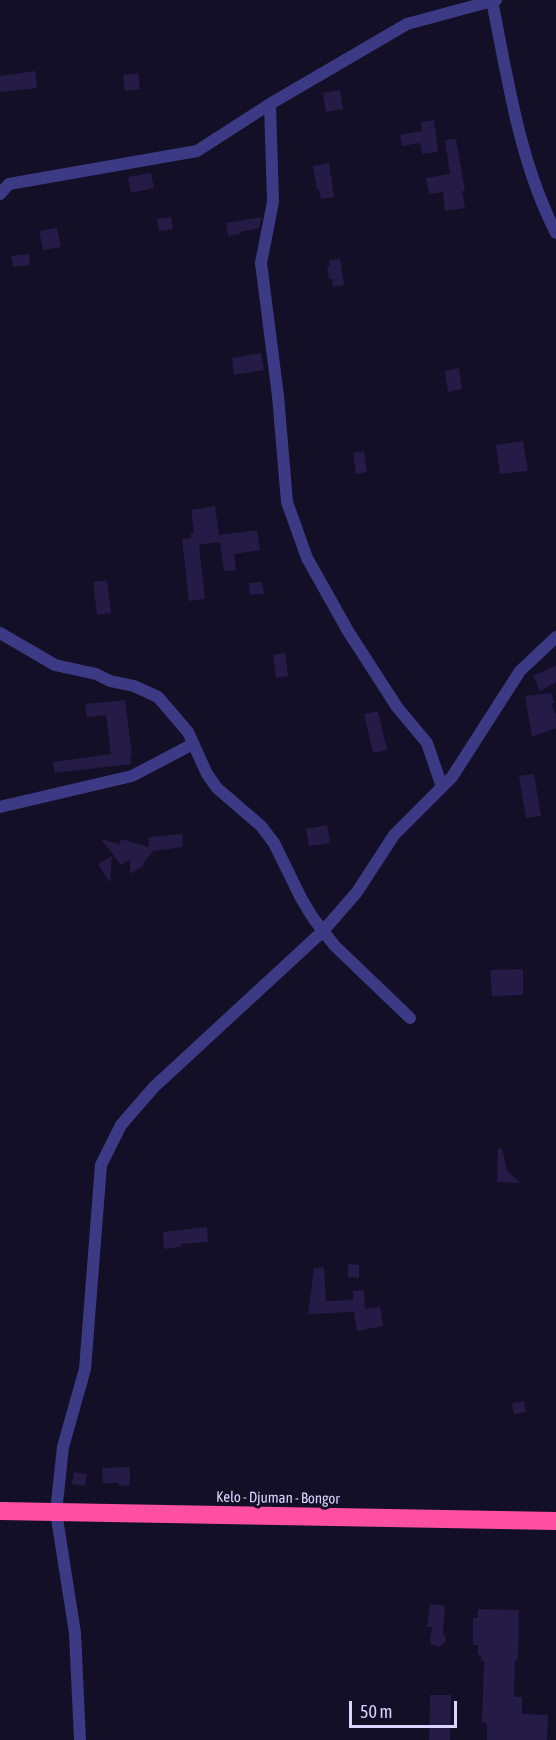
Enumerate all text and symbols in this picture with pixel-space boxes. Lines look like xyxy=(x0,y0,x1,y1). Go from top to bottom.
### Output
street label: Kelo - Djuman - Bongor xyxy=(216,1488,340,1508)
scale bar xyxy=(352,1689,460,1727)
text: 50 m xyxy=(360,1701,392,1722)

